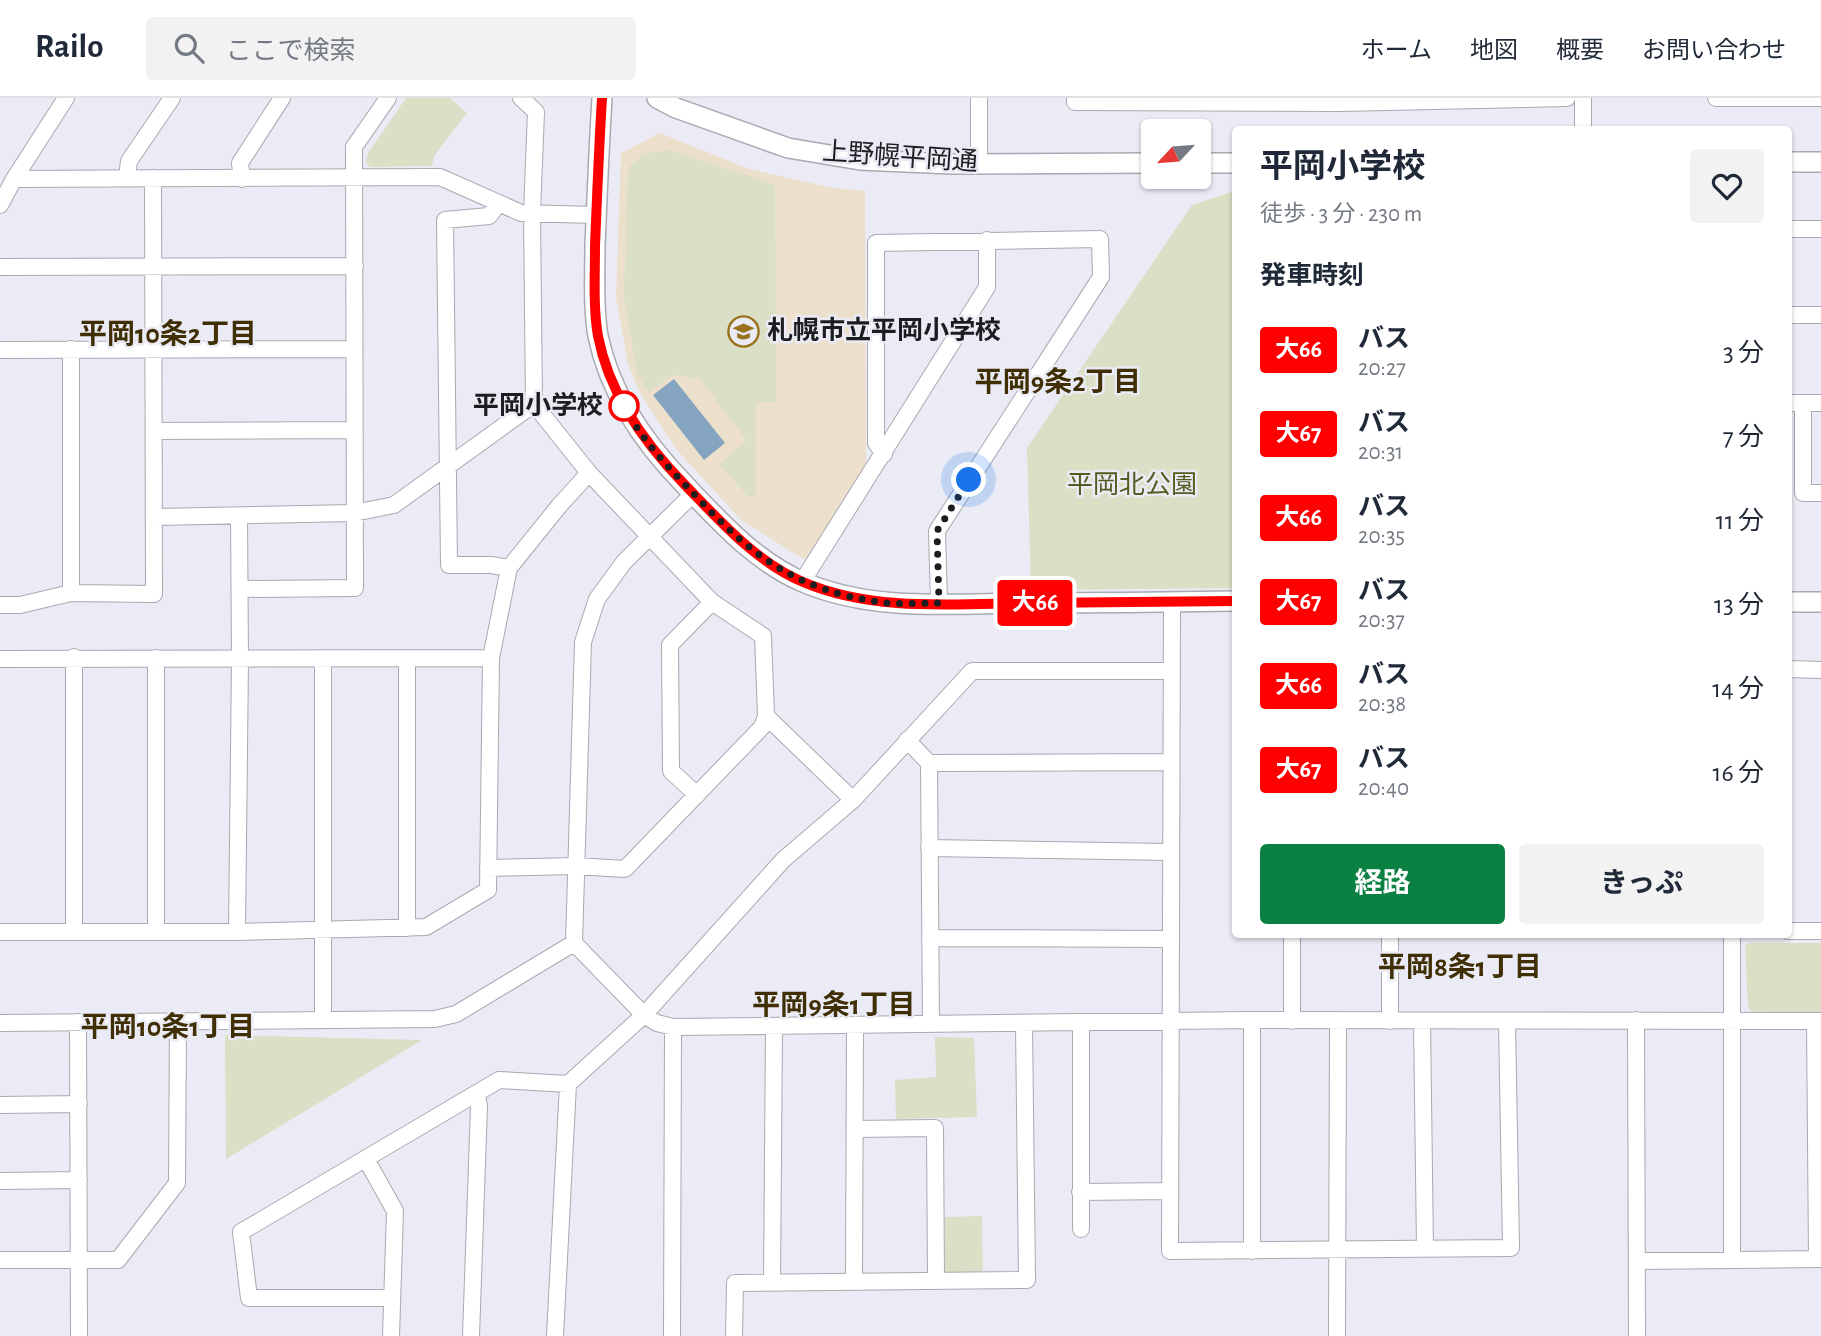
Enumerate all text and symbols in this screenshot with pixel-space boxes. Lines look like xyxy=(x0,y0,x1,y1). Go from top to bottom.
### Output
search box xyxy=(146,17,636,80)
icon: search xyxy=(170,29,208,67)
text: Railo xyxy=(35,31,104,64)
text: ここで検索 xyxy=(226,38,356,64)
text: ホーム xyxy=(1361,39,1432,63)
text: 地図 xyxy=(1470,39,1518,63)
text: 概要 xyxy=(1556,39,1604,63)
text: お問い合わせ xyxy=(1642,39,1786,63)
north arrow xyxy=(1141,119,1211,189)
map controls xyxy=(1141,119,1211,189)
street label: 上野幌平岡通 xyxy=(821,138,979,175)
button: heart xyxy=(1690,149,1764,223)
text: 平岡小学校 xyxy=(1260,151,1425,184)
text: 徒歩 · 3 分 · 230 m xyxy=(1260,203,1422,226)
text: 発車時刻 xyxy=(1260,263,1364,289)
school or university icon: 札幌市立平岡小学校 xyxy=(727,314,761,348)
place label: 札幌市立平岡小学校 xyxy=(767,316,1001,344)
district label: 平岡10条2丁目 xyxy=(79,318,257,349)
text: バス xyxy=(1358,326,1410,352)
text: 大66 xyxy=(1275,338,1322,362)
text: 3 分 xyxy=(1723,340,1764,366)
text: 20:27 xyxy=(1358,357,1406,380)
district label: 平岡9条2丁目 xyxy=(975,366,1141,397)
place label: 平岡小学校 xyxy=(473,391,603,419)
marker: 平岡小学校 xyxy=(609,391,639,421)
text: バス xyxy=(1358,410,1410,436)
text: 大67 xyxy=(1276,422,1321,446)
text: 7 分 xyxy=(1723,424,1764,450)
text: 20:31 xyxy=(1358,441,1403,464)
your location xyxy=(951,462,986,497)
park label: 平岡北公園 xyxy=(1067,471,1197,498)
text: バス xyxy=(1358,494,1410,520)
text: 大66 xyxy=(1275,506,1322,530)
text: 11 分 xyxy=(1716,508,1764,534)
text: 20:35 xyxy=(1358,525,1405,548)
text: バス xyxy=(1358,578,1410,604)
line badge: 大66 xyxy=(995,580,1075,626)
text: 大67 xyxy=(1276,590,1321,614)
text: 大66 xyxy=(1011,591,1059,615)
text: 13 分 xyxy=(1714,592,1764,618)
text: 20:37 xyxy=(1358,609,1405,632)
text: バス xyxy=(1358,662,1410,688)
text: 大66 xyxy=(1275,674,1322,698)
text: 14 分 xyxy=(1712,676,1764,702)
text: 20:38 xyxy=(1358,693,1406,716)
text: バス xyxy=(1358,746,1410,772)
text: 大67 xyxy=(1276,758,1321,782)
text: 16 分 xyxy=(1713,760,1764,786)
text: 20:40 xyxy=(1358,777,1409,800)
button: 経路 xyxy=(1260,844,1505,924)
button: きっぷ xyxy=(1519,844,1764,924)
district label: 平岡8条1丁目 xyxy=(1378,951,1542,982)
district label: 平岡9条1丁目 xyxy=(752,989,916,1020)
district label: 平岡10条1丁目 xyxy=(81,1011,255,1042)

